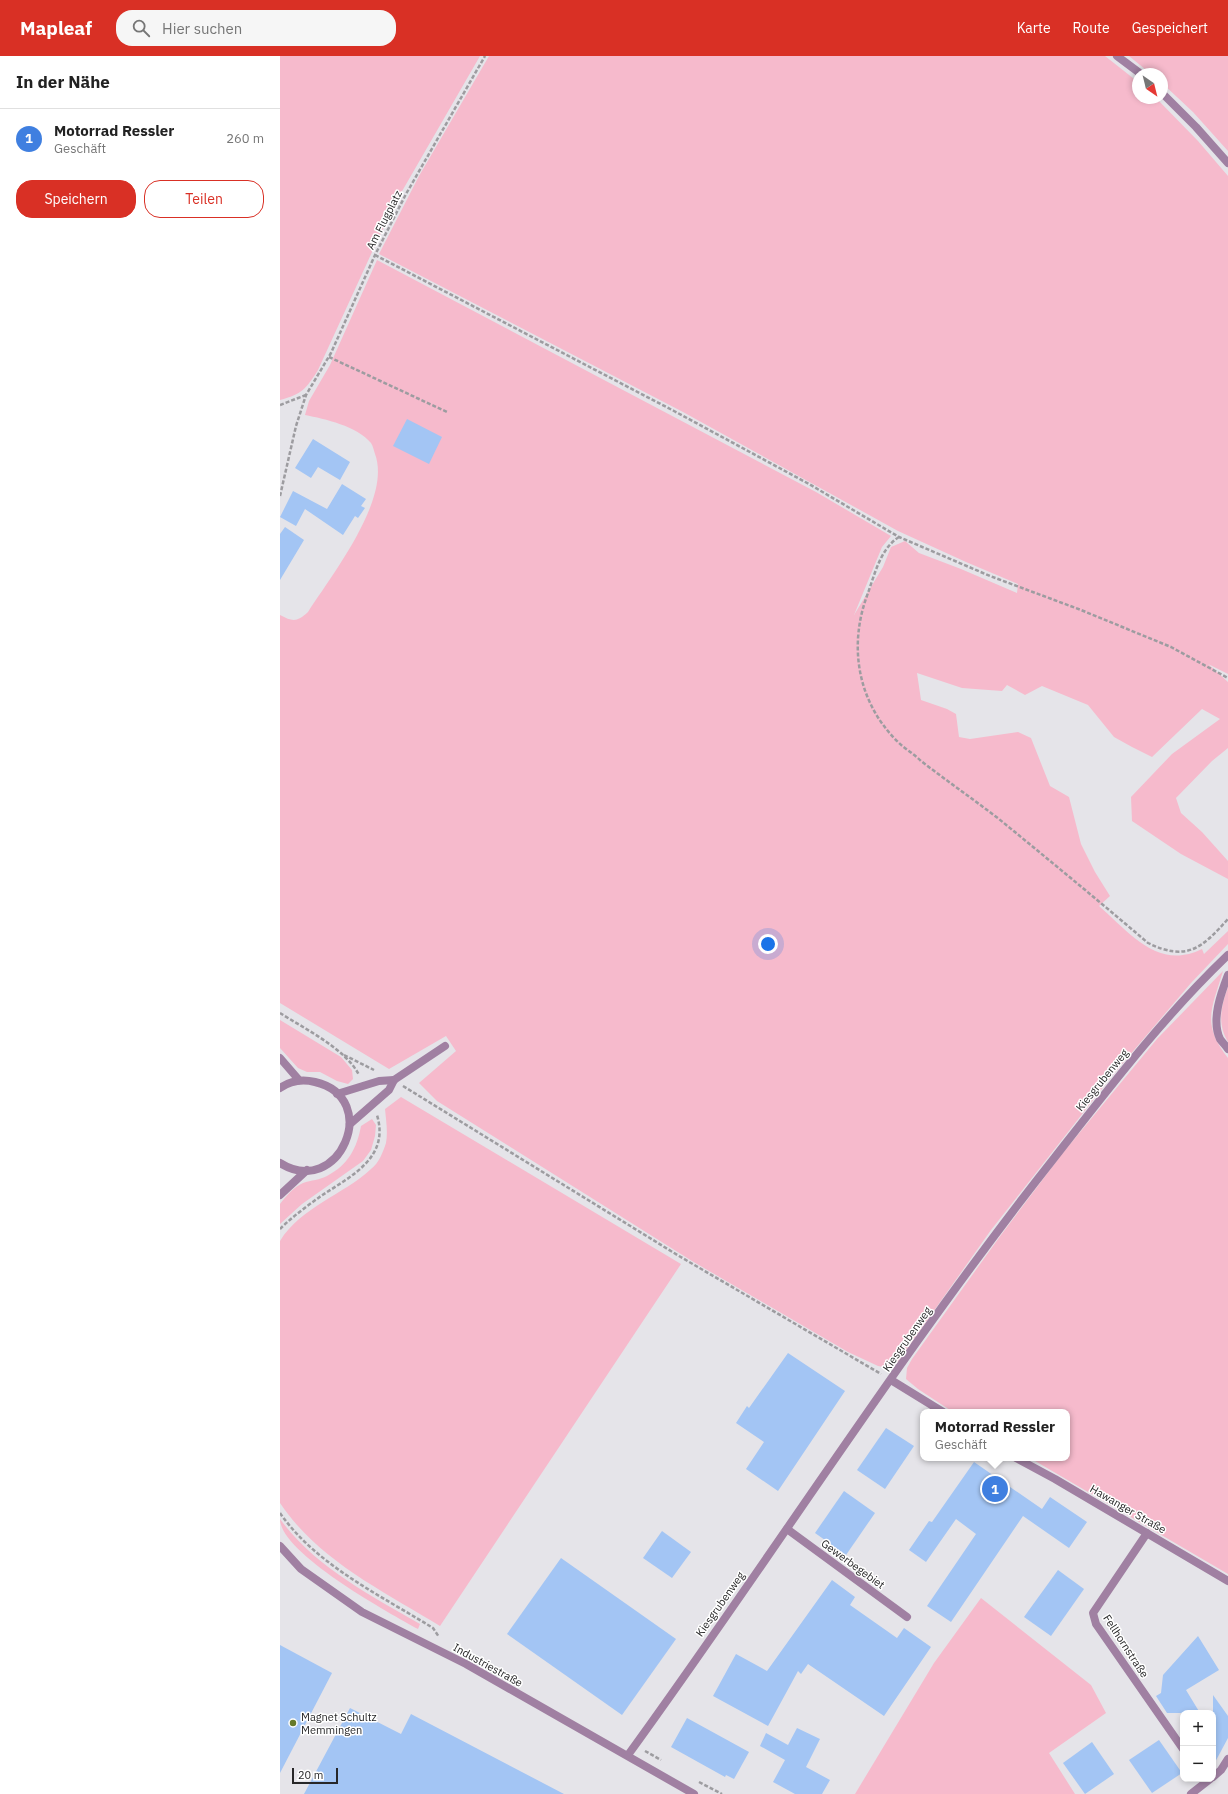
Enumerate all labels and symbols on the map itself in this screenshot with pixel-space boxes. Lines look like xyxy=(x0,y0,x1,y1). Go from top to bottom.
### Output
north arrow xyxy=(1132,68,1168,104)
street label: Am Flugplatz xyxy=(363,188,405,252)
your location xyxy=(758,934,778,954)
street label: Kiesgrubenweg xyxy=(1073,1046,1131,1114)
street label: Kiesgrubenweg xyxy=(879,1304,935,1374)
pin: 1 xyxy=(982,1474,1008,1504)
street label: Hawanger Straße xyxy=(1087,1482,1169,1536)
street label: Gewerbegebiet xyxy=(818,1536,888,1592)
street label: Kiesgrubenweg xyxy=(692,1569,748,1639)
street label: Fellhornstraße xyxy=(1100,1612,1152,1680)
street label: Industriestraße xyxy=(451,1640,525,1690)
place label: Magnet Schultz Memmingen xyxy=(301,1710,377,1737)
marker: Magnet Schultz Memmingen xyxy=(288,1718,298,1728)
scale bar xyxy=(292,1766,338,1785)

